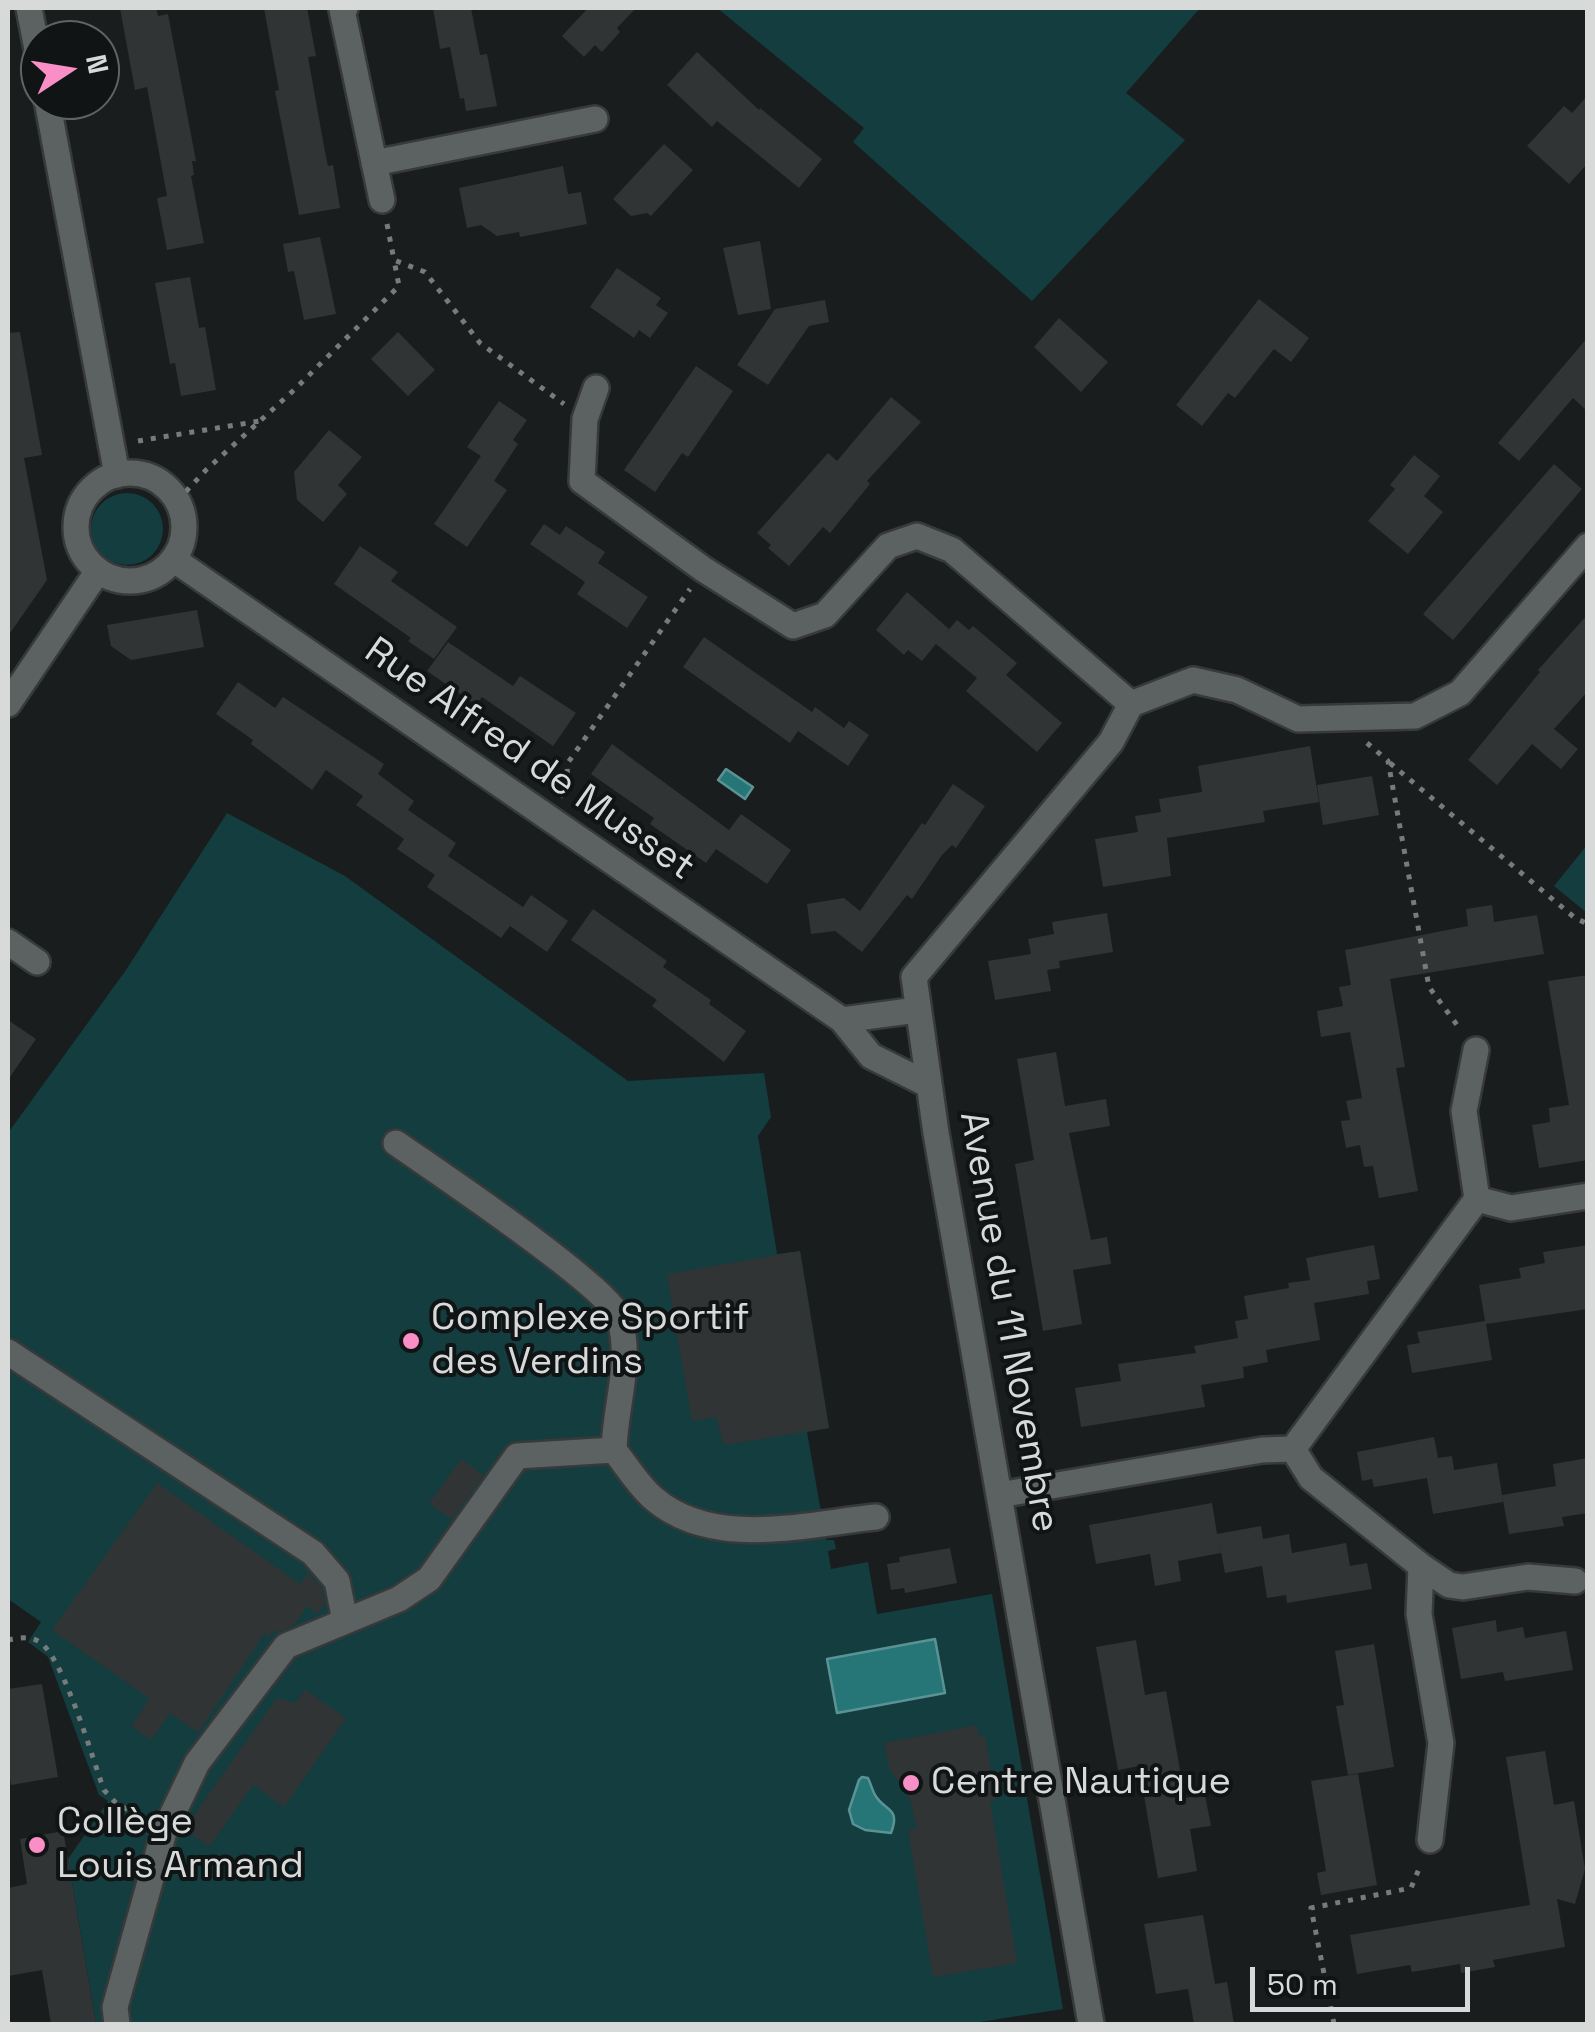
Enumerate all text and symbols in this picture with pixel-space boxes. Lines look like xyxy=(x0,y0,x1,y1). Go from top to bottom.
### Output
north arrow xyxy=(20,20,120,120)
text: N xyxy=(78,51,117,77)
street label: Rue Alfred de Musset xyxy=(355,629,703,891)
street label: Avenue du 11 Novembre xyxy=(949,1108,1067,1536)
place label: Complexe Sportif des Verdins xyxy=(431,1296,749,1386)
marker: Complexe Sportif des Verdins xyxy=(400,1330,422,1352)
place label: Centre Nautique xyxy=(931,1760,1231,1806)
marker: Centre Nautique xyxy=(900,1772,922,1794)
place label: Collège Louis Armand xyxy=(57,1800,304,1890)
marker: Collège Louis Armand xyxy=(26,1834,48,1856)
scale bar xyxy=(1255,1947,1475,2009)
text: 50 m xyxy=(1267,1965,1338,2004)

